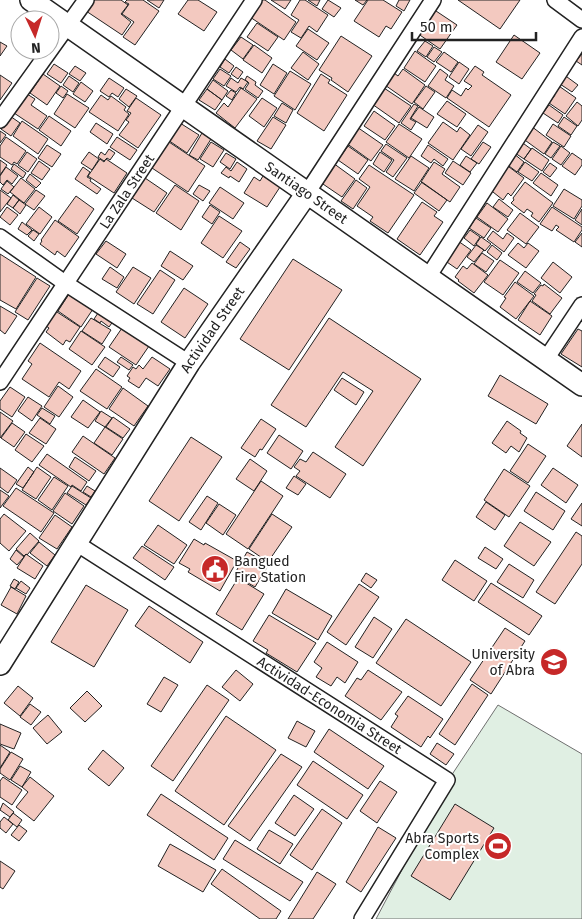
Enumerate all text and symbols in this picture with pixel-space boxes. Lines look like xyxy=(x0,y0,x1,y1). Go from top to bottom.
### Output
north arrow xyxy=(10,10,60,60)
scale bar xyxy=(412,10,536,42)
text: 50 m xyxy=(420,18,453,36)
text: N xyxy=(31,39,41,56)
street label: La Zala Street xyxy=(96,150,158,232)
street label: Santiago Street xyxy=(262,158,352,228)
street label: Actividad Street xyxy=(177,283,248,376)
place label: Bangued Fire Station xyxy=(234,553,306,586)
public building icon: Bangued Fire Station xyxy=(200,554,230,584)
place label: University of Abra xyxy=(472,646,535,679)
school or university icon: University of Abra xyxy=(539,647,569,677)
street label: Actividad-Economia Street xyxy=(254,653,406,758)
place label: Abra Sports Complex xyxy=(405,830,479,863)
sports icon: Abra Sports Complex xyxy=(483,831,513,861)

